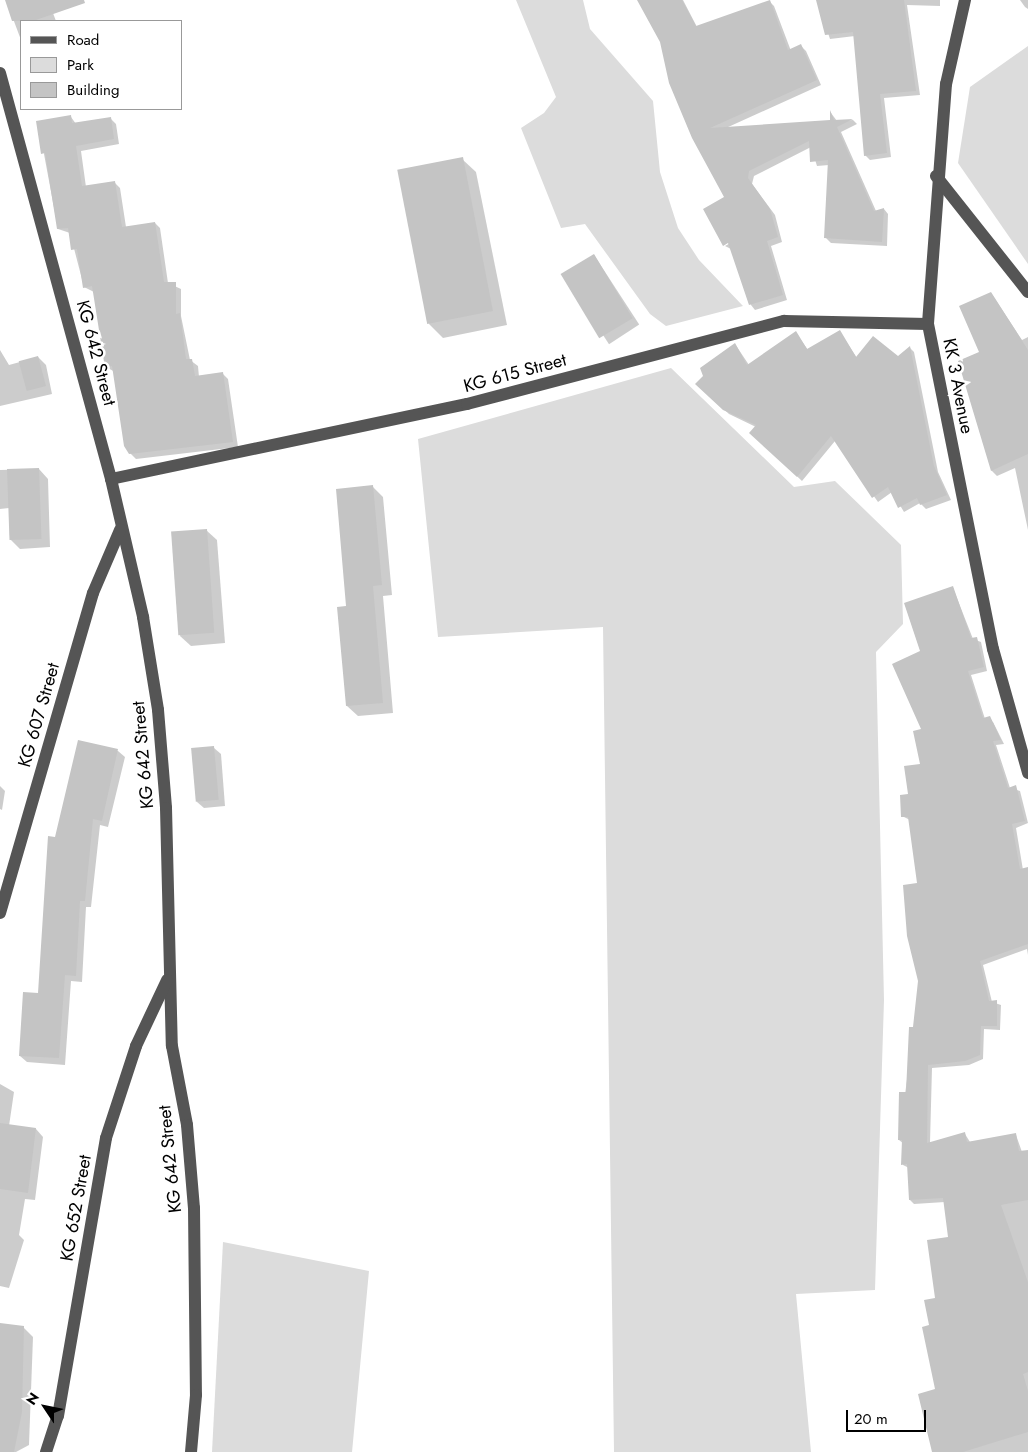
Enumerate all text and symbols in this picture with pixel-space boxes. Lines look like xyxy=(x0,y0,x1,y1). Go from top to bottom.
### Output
legend xyxy=(20,20,182,110)
text: Road xyxy=(67,29,99,51)
text: Park xyxy=(67,54,94,76)
text: Building xyxy=(67,79,119,101)
street label: KG 642 Street xyxy=(72,298,120,408)
street label: KK 3 Avenue xyxy=(938,336,978,436)
street label: KG 615 Street xyxy=(461,349,569,397)
street label: KG 607 Street xyxy=(14,660,64,770)
street label: KG 642 Street xyxy=(128,700,158,810)
street label: KG 642 Street xyxy=(154,1104,186,1214)
street label: KG 652 Street xyxy=(56,1153,96,1263)
north arrow xyxy=(20,1382,70,1432)
text: N xyxy=(21,1388,44,1409)
scale bar xyxy=(848,1400,928,1432)
text: 20 m xyxy=(854,1408,888,1430)

